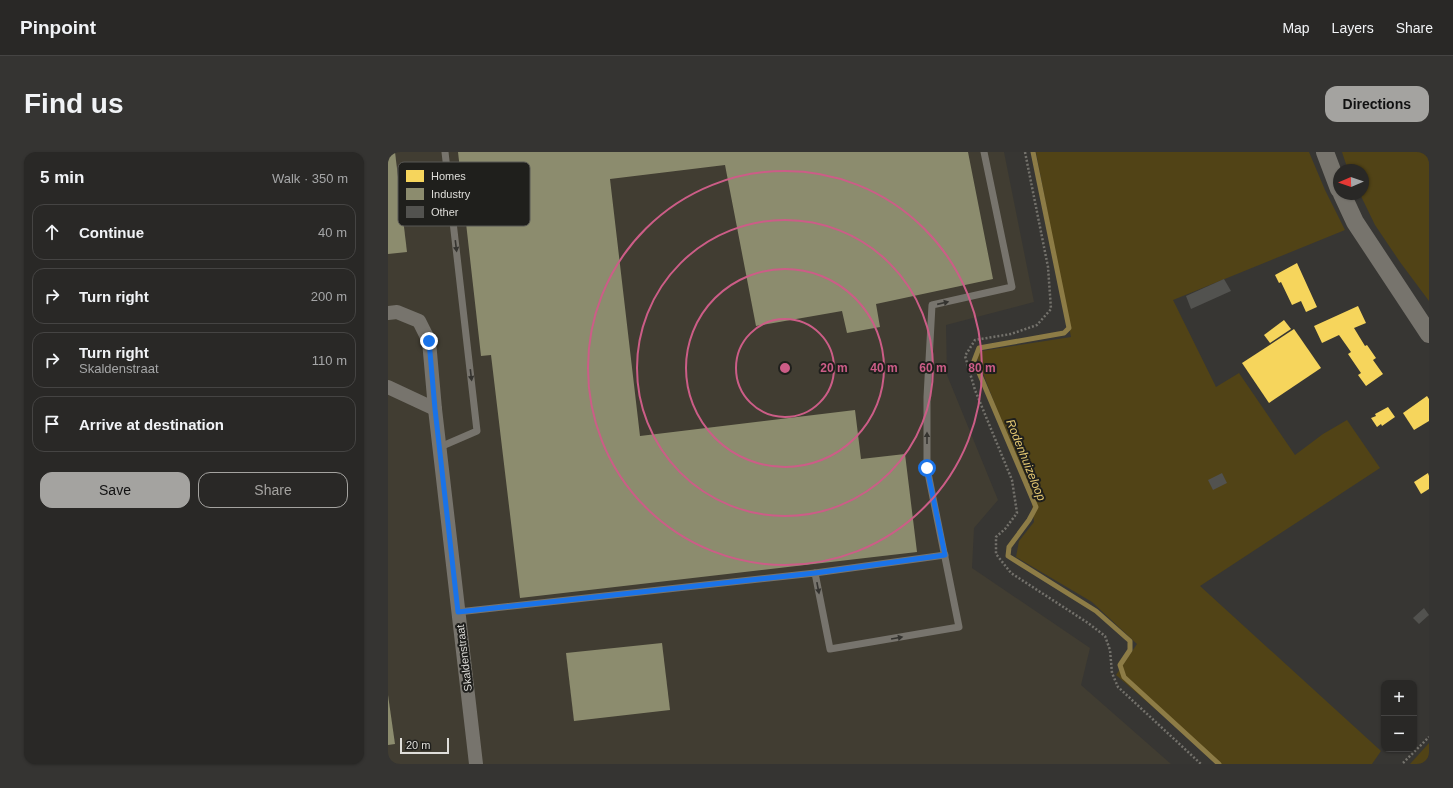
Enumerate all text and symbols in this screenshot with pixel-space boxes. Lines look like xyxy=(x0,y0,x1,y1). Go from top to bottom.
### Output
text: Pinpoint xyxy=(20,17,96,38)
text: Map xyxy=(1282,20,1310,36)
text: Layers xyxy=(1332,20,1374,36)
text: Share xyxy=(1396,20,1433,36)
button: Directions xyxy=(1325,86,1429,122)
text: Find us xyxy=(24,88,124,119)
legend xyxy=(398,162,530,226)
north arrow xyxy=(1333,164,1369,200)
text: 5 min xyxy=(40,168,84,187)
text: Homes xyxy=(431,170,466,182)
text: Walk · 350 m xyxy=(272,171,348,186)
text: Industry xyxy=(431,188,471,200)
text: Other xyxy=(431,206,459,218)
icon: ahead xyxy=(41,221,63,243)
text: Continue xyxy=(79,224,144,241)
text: 40 m xyxy=(318,225,347,240)
one-way arrow xyxy=(452,240,459,252)
icon: right xyxy=(41,285,63,307)
text: Turn right xyxy=(79,288,149,305)
text: 200 m xyxy=(311,289,347,304)
one-way arrow xyxy=(937,299,949,305)
route end xyxy=(420,332,438,350)
text: Turn right xyxy=(79,344,149,361)
icon: right xyxy=(41,349,63,371)
text: 110 m xyxy=(312,353,347,368)
text: Skaldenstraat xyxy=(79,361,159,376)
centre of rings xyxy=(778,361,792,375)
text: 20 m xyxy=(820,361,848,375)
text: 40 m xyxy=(870,361,898,375)
text: 60 m xyxy=(919,361,947,375)
text: 80 m xyxy=(968,361,996,375)
one-way arrow xyxy=(467,369,474,382)
icon: arrive xyxy=(41,413,63,435)
text: Arrive at destination xyxy=(79,416,224,433)
water label: Rodenhuizeloop xyxy=(1003,417,1049,503)
one-way arrow xyxy=(924,431,930,444)
route start xyxy=(918,459,936,477)
button: Save xyxy=(40,472,190,508)
button: Share xyxy=(198,472,348,508)
one-way arrow xyxy=(815,582,821,595)
street label: Skaldenstraat xyxy=(454,624,474,692)
one-way arrow xyxy=(891,634,903,640)
map controls xyxy=(1381,680,1417,752)
button: + xyxy=(1381,680,1417,716)
button: − xyxy=(1381,716,1417,752)
scale bar xyxy=(400,736,449,755)
text: 20 m xyxy=(406,739,430,751)

